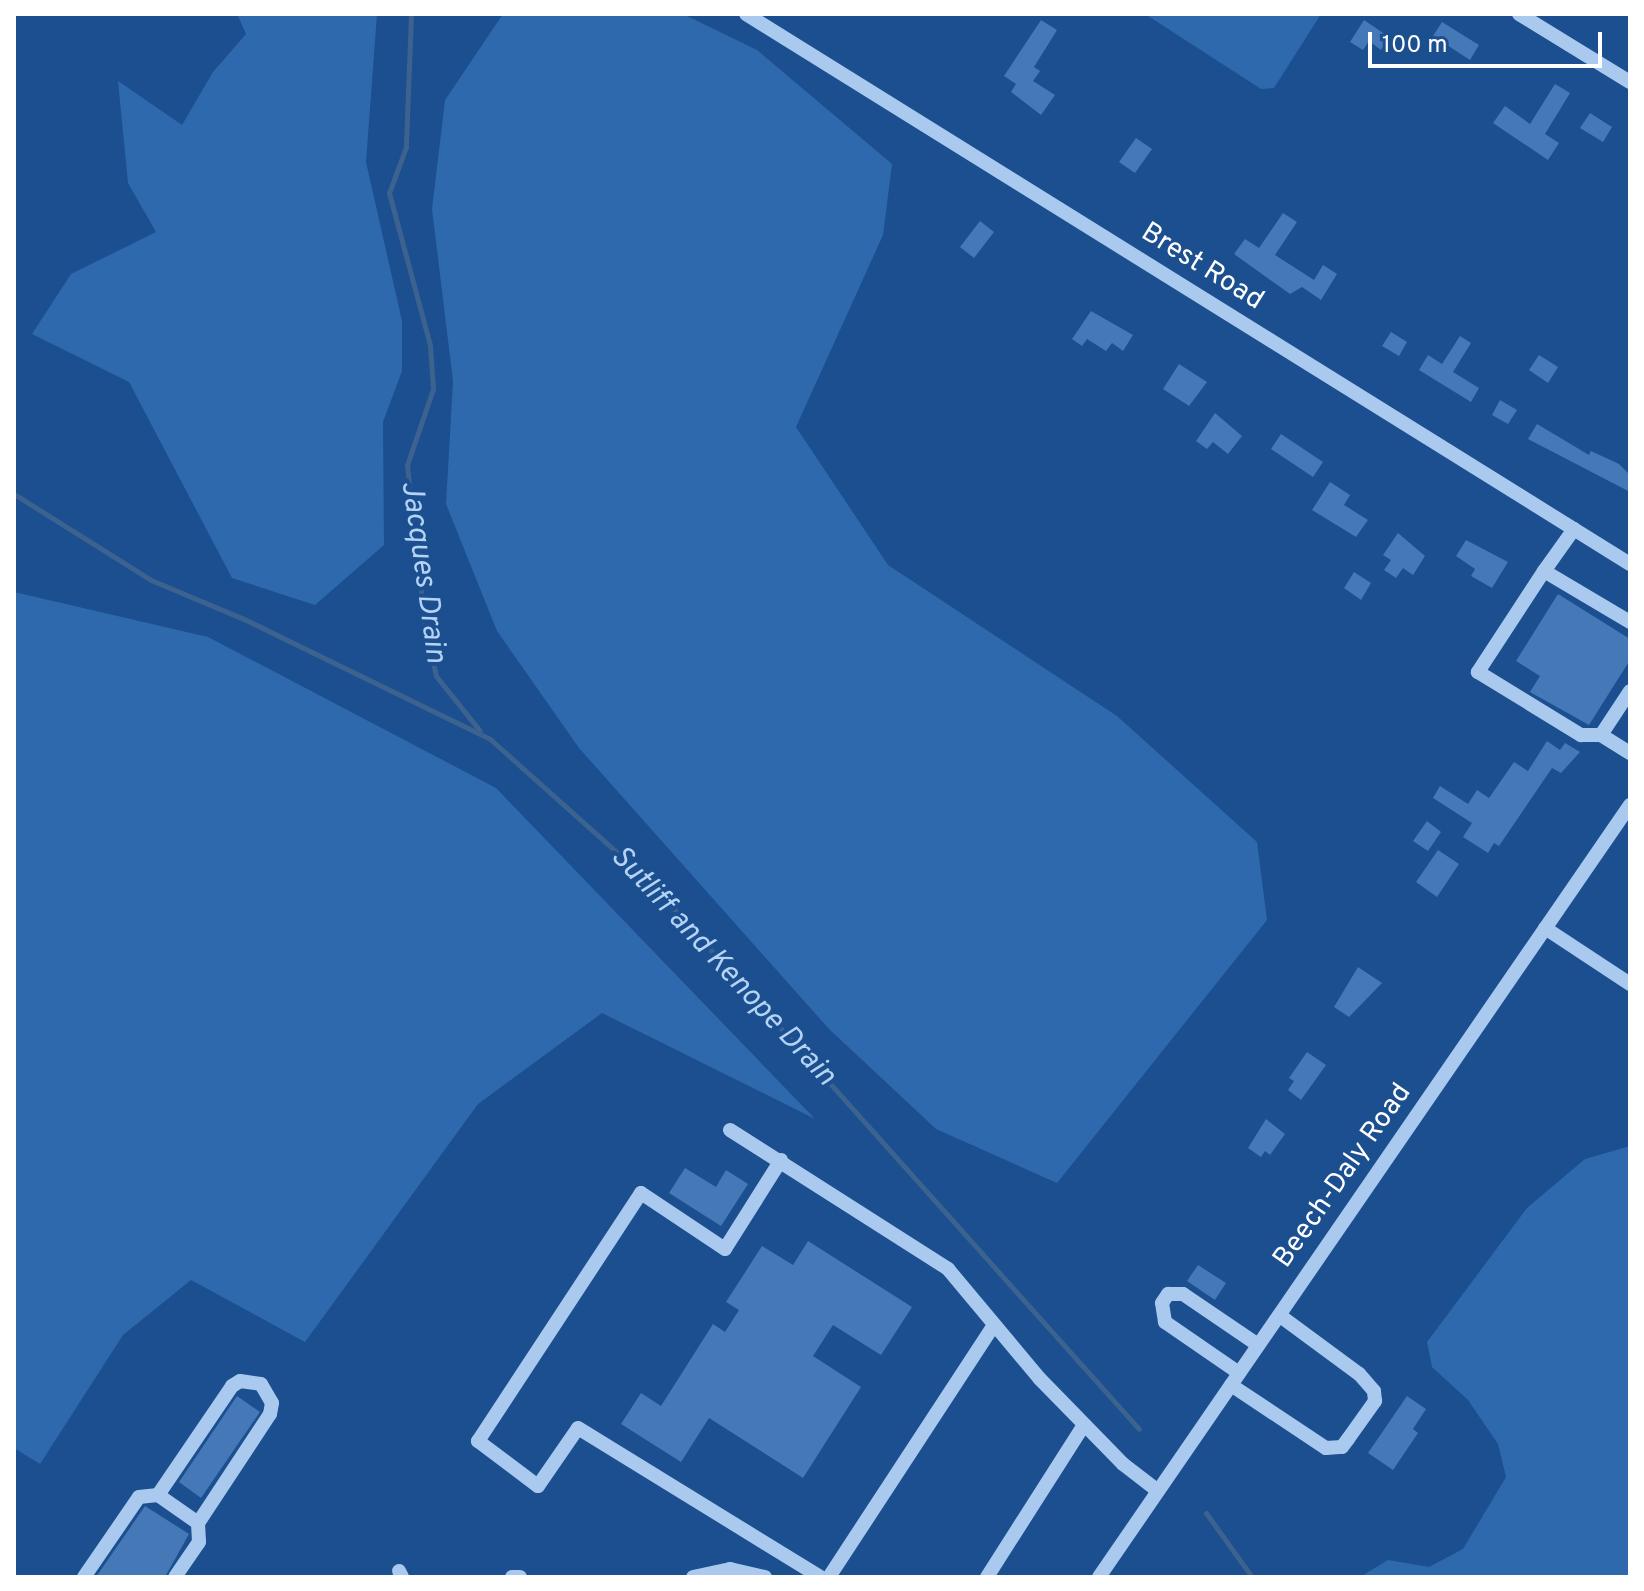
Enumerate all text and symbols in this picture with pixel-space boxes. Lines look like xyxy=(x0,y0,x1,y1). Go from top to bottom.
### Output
scale bar xyxy=(1372,16,1606,66)
text: 100 m xyxy=(1382,31,1448,61)
street label: Brest Road xyxy=(1134,216,1270,318)
water label: Jacques Drain xyxy=(391,479,453,665)
water label: Sutliff and Kenope Drain xyxy=(601,840,843,1094)
street label: Beech-Daly Road xyxy=(1267,1077,1419,1275)

